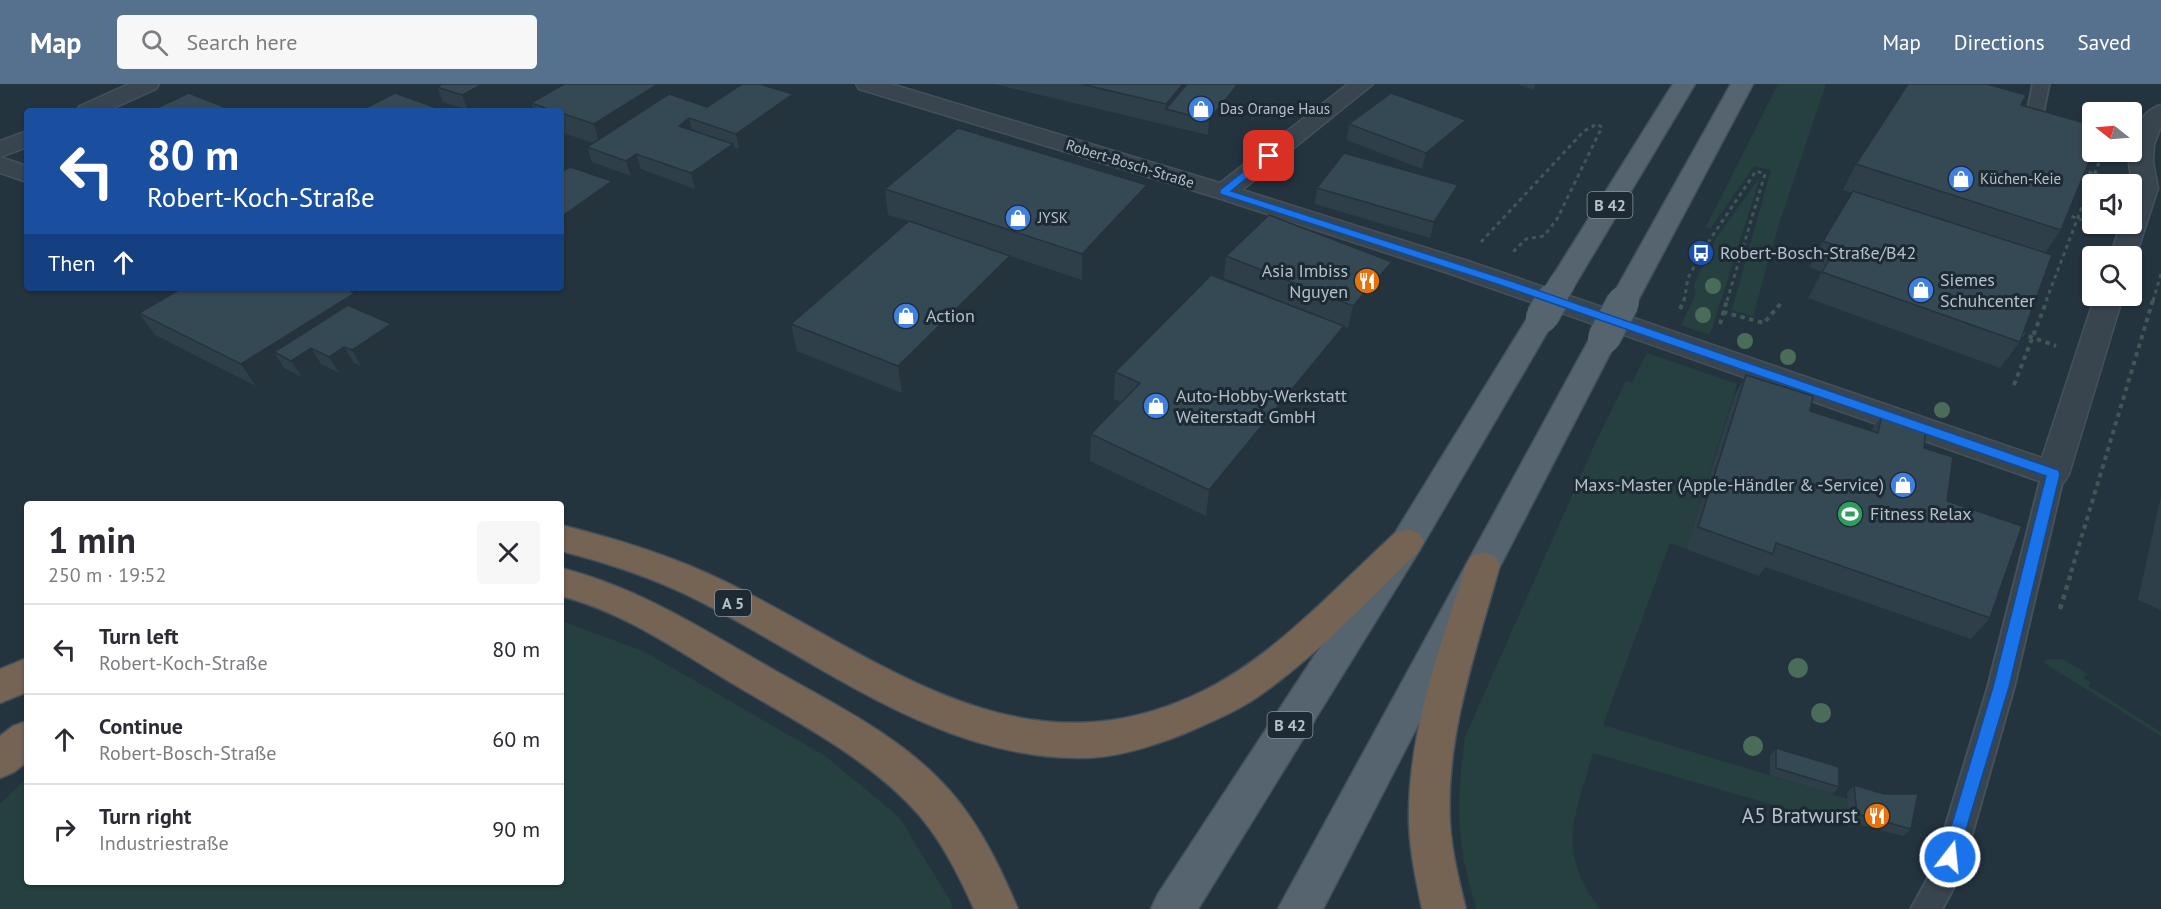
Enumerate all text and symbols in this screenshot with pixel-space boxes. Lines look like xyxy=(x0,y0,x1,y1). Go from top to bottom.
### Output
search box xyxy=(117,15,537,69)
text: Map xyxy=(30,24,81,61)
icon: search xyxy=(138,26,171,59)
text: Search here xyxy=(186,28,297,56)
text: Map xyxy=(1882,29,1921,56)
text: Directions xyxy=(1954,29,2045,56)
text: Saved xyxy=(2078,29,2131,56)
shop icon: Das Orange Haus xyxy=(1186,94,1216,124)
place label: Das Orange Haus xyxy=(1220,99,1330,118)
north arrow xyxy=(2082,102,2142,162)
map controls xyxy=(2082,102,2142,306)
text: 80 m xyxy=(147,127,239,182)
pin xyxy=(1243,130,1294,181)
icon: left xyxy=(48,132,126,210)
street label: Robert-Bosch-Straße xyxy=(1064,135,1197,192)
icon: arrive xyxy=(1252,139,1285,172)
shop icon: Küchen-Keie xyxy=(1946,164,1976,194)
place label: Küchen-Keie xyxy=(1980,169,2061,188)
button: sound xyxy=(2082,174,2142,234)
text: Robert-Koch-Straße xyxy=(147,180,375,214)
road number: B 42 xyxy=(1588,192,1632,218)
shop icon: JYSK xyxy=(1003,203,1033,233)
place label: JYSK xyxy=(1037,208,1068,227)
bus stop icon: Robert-Bosch-Straße/B42 xyxy=(1686,238,1716,268)
place label: Robert-Bosch-Straße/B42 xyxy=(1720,241,1916,264)
icon: ahead xyxy=(107,246,140,279)
button: search xyxy=(2082,246,2142,306)
text: Then xyxy=(48,249,95,277)
place label: Asia Imbiss Nguyen xyxy=(1262,259,1348,303)
restaurant icon: Asia Imbiss Nguyen xyxy=(1352,266,1382,296)
place label: Siemes Schuhcenter xyxy=(1940,268,2035,312)
shop icon: Siemes Schuhcenter xyxy=(1906,275,1936,305)
shop icon: Action xyxy=(891,301,921,331)
place label: Action xyxy=(926,304,975,327)
place label: Auto-Hobby-Werkstatt Weiterstadt GmbH xyxy=(1176,384,1347,428)
shop icon: Auto-Hobby-Werkstatt Weiterstadt GmbH xyxy=(1141,391,1171,421)
shop icon: Maxs-Master (Apple-Händler & -Service) xyxy=(1888,470,1918,500)
place label: Maxs-Master (Apple-Händler & -Service) xyxy=(1574,473,1884,496)
sports icon: Fitness Relax xyxy=(1835,499,1865,529)
place label: Fitness Relax xyxy=(1870,502,1972,525)
text: 1 min xyxy=(48,516,136,563)
button: close xyxy=(477,521,540,584)
text: 250 m · 19:52 xyxy=(48,562,166,588)
road number: A 5 xyxy=(715,590,751,616)
text: Turn left xyxy=(99,622,179,650)
icon: left xyxy=(48,633,81,666)
text: 80 m xyxy=(492,635,540,663)
text: Robert-Koch-Straße xyxy=(99,650,268,676)
text: Continue xyxy=(99,712,183,740)
road number: B 42 xyxy=(1268,712,1312,738)
icon: ahead xyxy=(48,723,81,756)
text: 60 m xyxy=(492,725,540,753)
text: Robert-Bosch-Straße xyxy=(99,740,276,766)
restaurant icon: A5 Bratwurst xyxy=(1862,801,1892,831)
text: Turn right xyxy=(99,802,191,830)
place label: A5 Bratwurst xyxy=(1742,802,1858,829)
icon: right xyxy=(48,813,81,846)
text: 90 m xyxy=(492,815,540,843)
position arrow xyxy=(1918,825,1982,889)
text: Industriestraße xyxy=(99,830,229,856)

